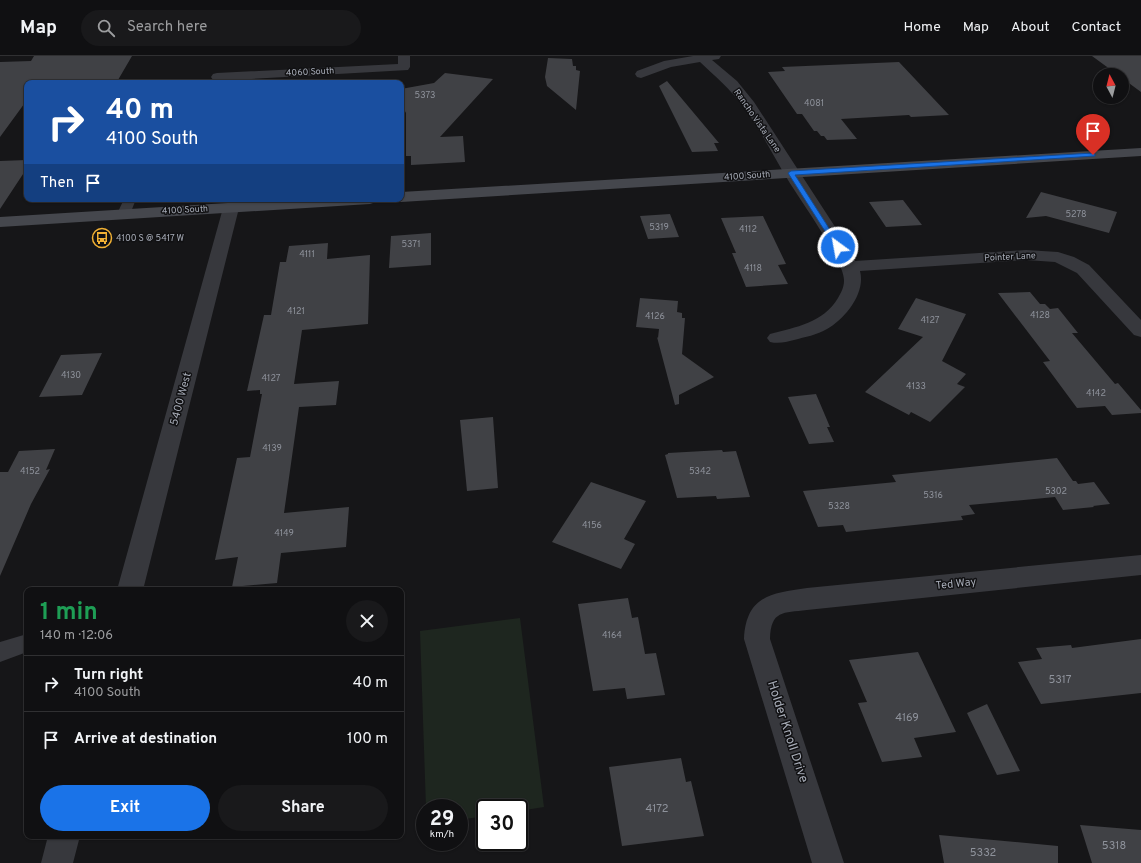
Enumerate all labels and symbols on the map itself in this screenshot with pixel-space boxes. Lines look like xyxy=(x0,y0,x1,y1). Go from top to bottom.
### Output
street label: 4060 South xyxy=(286,65,334,79)
north arrow xyxy=(1093,68,1129,104)
street label: Rancho Vista Lane xyxy=(731,87,783,155)
house number: 5373 xyxy=(415,90,435,101)
house number: 4081 xyxy=(804,98,824,109)
pin xyxy=(1076,114,1110,155)
street label: 4100 South xyxy=(724,169,770,183)
street label: 4100 South xyxy=(162,203,208,217)
house number: 5278 xyxy=(1066,209,1086,220)
house number: 5319 xyxy=(649,222,669,233)
house number: 4112 xyxy=(739,224,757,235)
position arrow xyxy=(817,226,859,268)
bus stop icon: 4100 S @ 5417 W xyxy=(91,227,113,249)
place label: 4100 S @ 5417 W xyxy=(116,233,184,244)
house number: 5371 xyxy=(401,239,421,250)
house number: 4111 xyxy=(299,249,315,260)
street label: Pointer Lane xyxy=(984,250,1036,264)
house number: 4118 xyxy=(744,263,762,274)
house number: 4121 xyxy=(287,306,305,317)
house number: 4128 xyxy=(1030,310,1050,321)
house number: 4126 xyxy=(645,311,665,322)
house number: 4127 xyxy=(920,315,940,326)
house number: 4130 xyxy=(61,370,81,381)
street label: 5400 West xyxy=(167,371,195,427)
house number: 4127 xyxy=(261,373,281,384)
house number: 4133 xyxy=(906,381,926,392)
house number: 4142 xyxy=(1086,388,1106,399)
house number: 4139 xyxy=(262,443,282,454)
house number: 4152 xyxy=(20,466,40,477)
house number: 5342 xyxy=(689,466,711,477)
house number: 5302 xyxy=(1045,486,1067,497)
house number: 5316 xyxy=(923,490,943,501)
house number: 5328 xyxy=(828,501,850,512)
house number: 4156 xyxy=(582,520,602,531)
house number: 4149 xyxy=(274,528,294,539)
street label: Ted Way xyxy=(935,575,977,593)
house number: 4164 xyxy=(602,630,622,641)
house number: 5317 xyxy=(1048,673,1072,687)
street label: Holder Knoll Drive xyxy=(763,679,811,785)
house number: 4169 xyxy=(895,711,919,725)
speed limit sign: 30 xyxy=(476,799,528,851)
house number: 4172 xyxy=(645,802,669,816)
house number: 5318 xyxy=(1102,839,1126,853)
house number: 5332 xyxy=(970,846,996,860)

